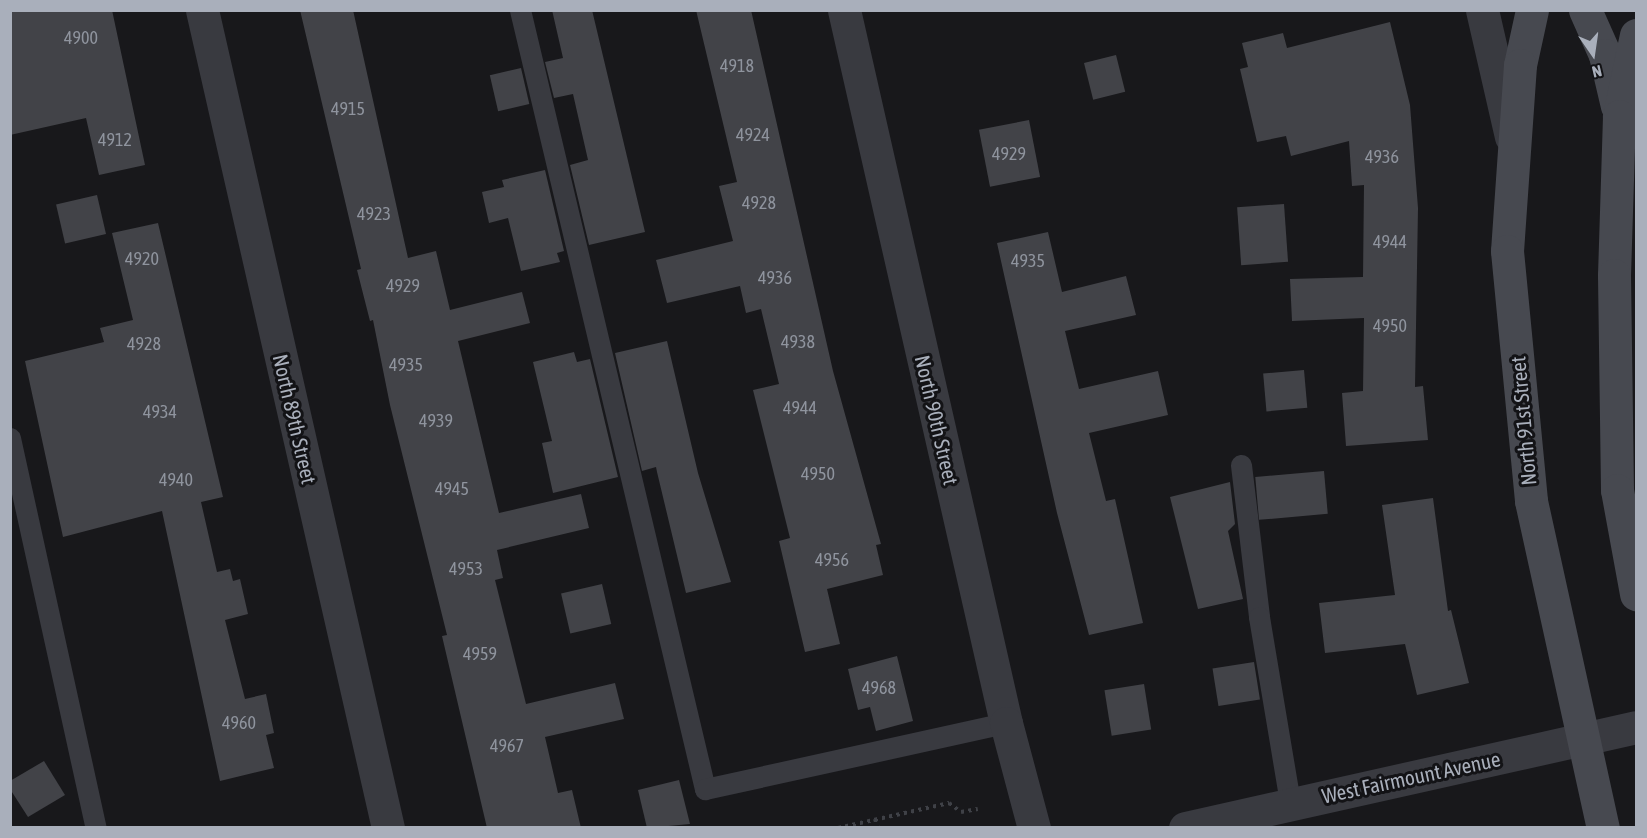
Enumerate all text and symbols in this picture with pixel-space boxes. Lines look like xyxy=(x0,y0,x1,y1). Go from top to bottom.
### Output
north arrow xyxy=(1563,24,1623,84)
house number: 4900 xyxy=(64,27,98,49)
house number: 4918 xyxy=(720,55,754,77)
text: N xyxy=(1590,62,1604,81)
house number: 4915 xyxy=(331,98,365,120)
house number: 4924 xyxy=(736,124,770,146)
house number: 4912 xyxy=(98,129,132,151)
house number: 4929 xyxy=(992,143,1026,165)
house number: 4936 xyxy=(1365,146,1399,168)
house number: 4928 xyxy=(742,192,776,214)
house number: 4923 xyxy=(357,203,391,225)
house number: 4944 xyxy=(1373,231,1407,253)
house number: 4920 xyxy=(125,248,159,270)
house number: 4935 xyxy=(1011,250,1045,272)
house number: 4936 xyxy=(758,267,792,289)
house number: 4929 xyxy=(386,275,420,297)
house number: 4950 xyxy=(1373,315,1407,337)
house number: 4938 xyxy=(781,331,815,353)
house number: 4928 xyxy=(127,333,161,355)
street label: North 89th Street xyxy=(268,352,322,486)
street label: North 90th Street xyxy=(910,353,964,487)
house number: 4935 xyxy=(389,354,423,376)
street label: North 91st Street xyxy=(1505,355,1541,487)
house number: 4944 xyxy=(783,397,817,419)
house number: 4934 xyxy=(143,401,177,423)
house number: 4939 xyxy=(419,410,453,432)
house number: 4950 xyxy=(801,463,835,485)
house number: 4940 xyxy=(159,469,193,491)
house number: 4945 xyxy=(435,478,469,500)
house number: 4956 xyxy=(815,549,849,571)
house number: 4953 xyxy=(449,558,483,580)
house number: 4959 xyxy=(463,643,497,665)
house number: 4968 xyxy=(862,677,896,699)
house number: 4960 xyxy=(222,712,256,734)
house number: 4967 xyxy=(490,735,524,757)
street label: West Fairmount Avenue xyxy=(1320,746,1502,808)

